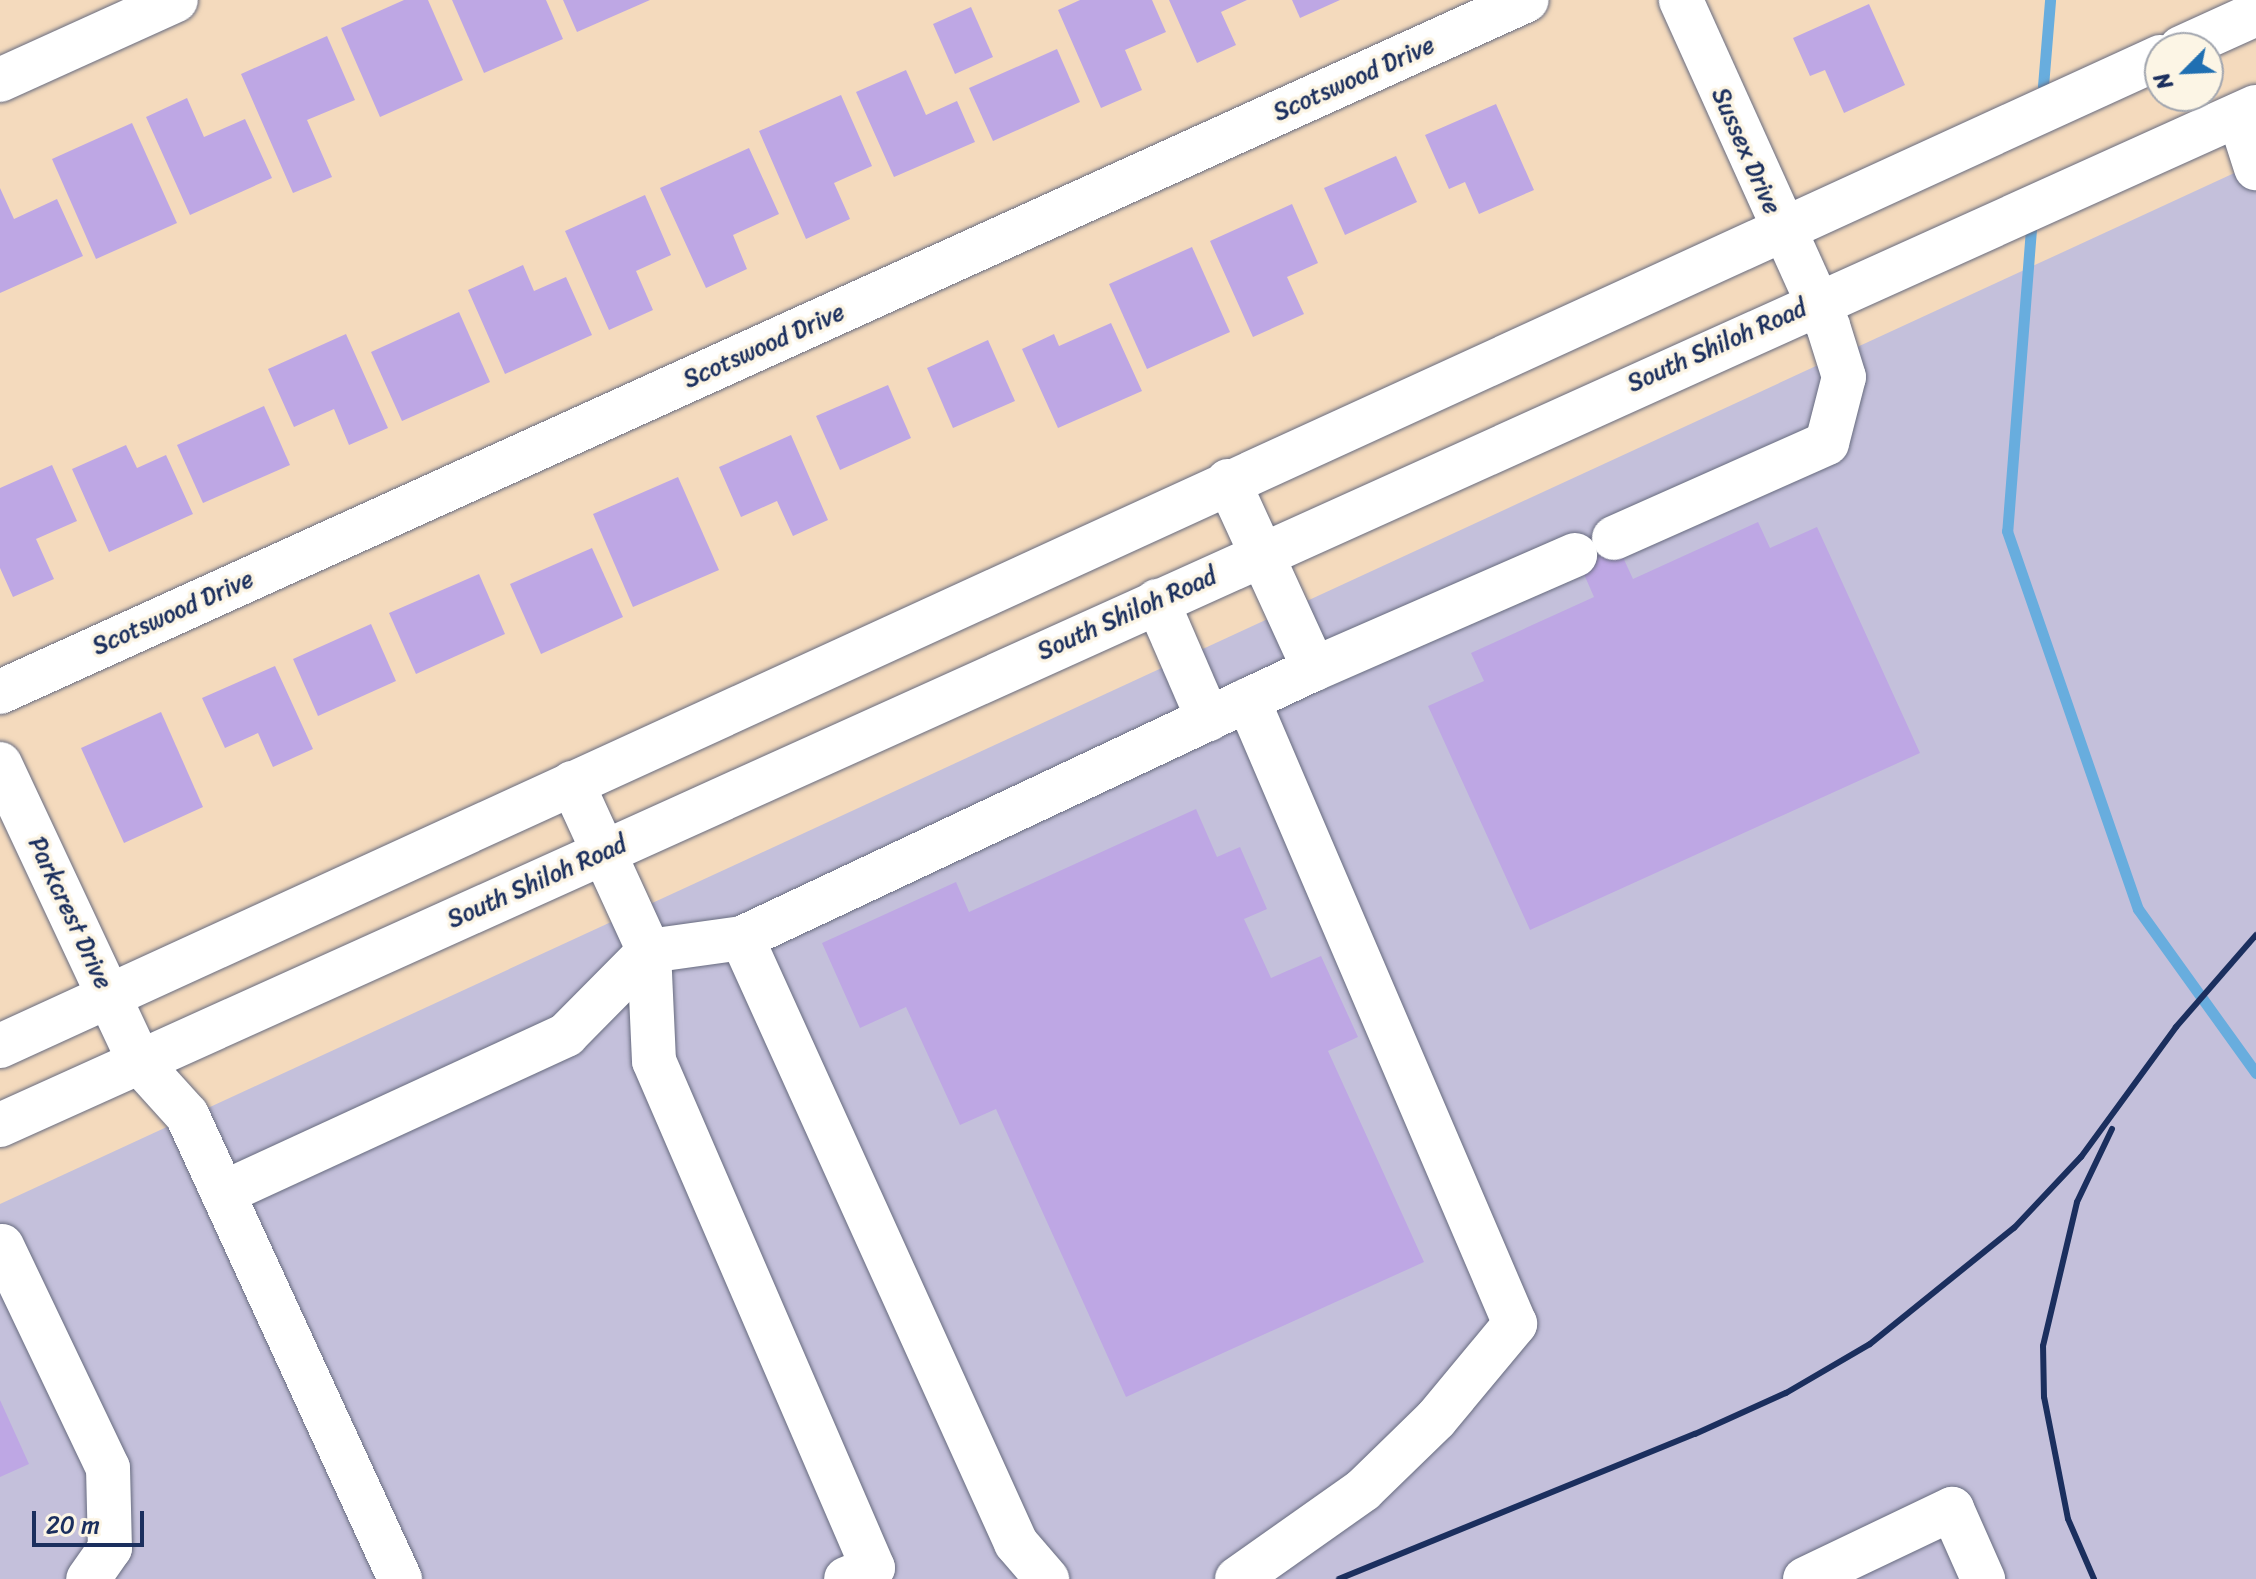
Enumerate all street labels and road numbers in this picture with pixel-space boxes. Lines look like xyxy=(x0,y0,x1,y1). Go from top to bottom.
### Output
street label: Scotswood Drive xyxy=(1269,31,1439,127)
street label: Sussex Drive xyxy=(1705,83,1787,219)
street label: South Shiloh Road xyxy=(1623,294,1811,398)
street label: Scotswood Drive xyxy=(679,298,849,394)
street label: South Shiloh Road xyxy=(1033,562,1221,666)
street label: Scotswood Drive xyxy=(88,565,258,661)
street label: South Shiloh Road xyxy=(443,830,631,934)
street label: Parkcrest Drive xyxy=(22,832,118,994)

